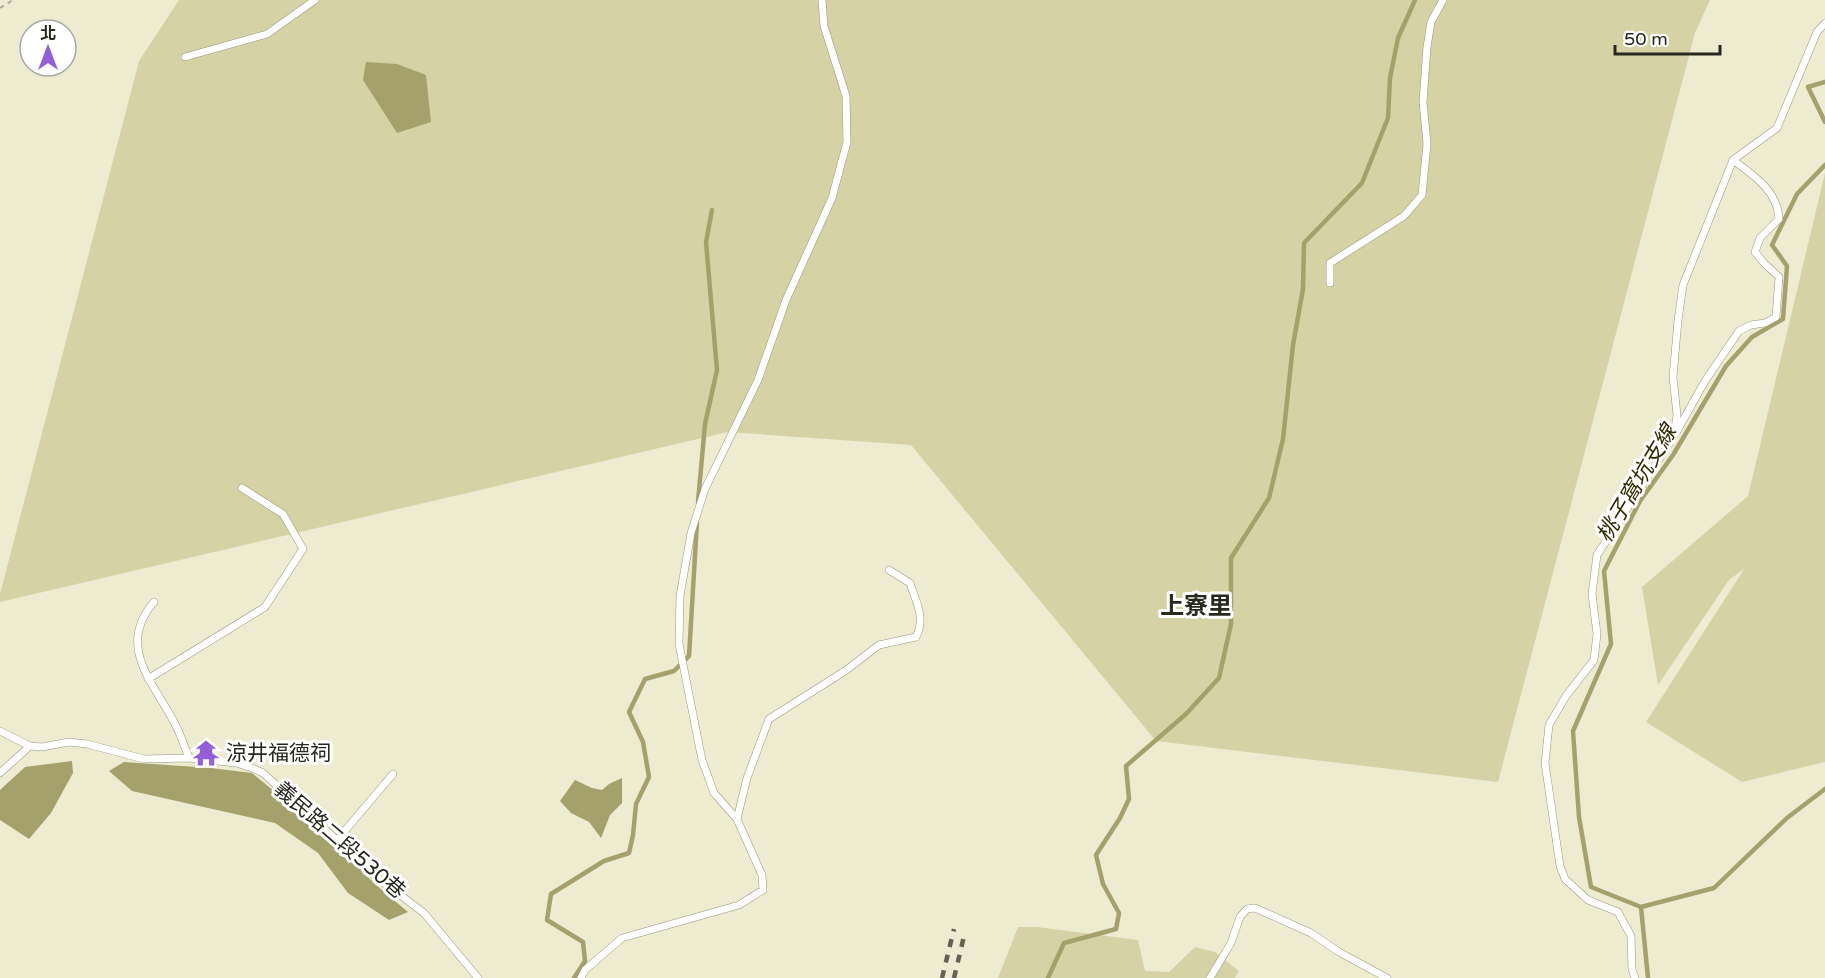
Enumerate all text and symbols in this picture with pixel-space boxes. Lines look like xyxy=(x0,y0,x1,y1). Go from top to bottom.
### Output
north arrow xyxy=(18,18,78,78)
scale bar xyxy=(1615,18,1720,56)
text: 北 xyxy=(40,24,56,44)
text: 50 m xyxy=(1624,28,1668,50)
water label: 桃子窩坑支線 xyxy=(1592,418,1684,547)
district label: 上寮里 xyxy=(1160,592,1232,621)
temple icon: 涼井福德祠 xyxy=(191,738,221,768)
place label: 涼井福德祠 xyxy=(226,741,331,766)
street label: 義民路二段530巷 xyxy=(269,777,410,904)

